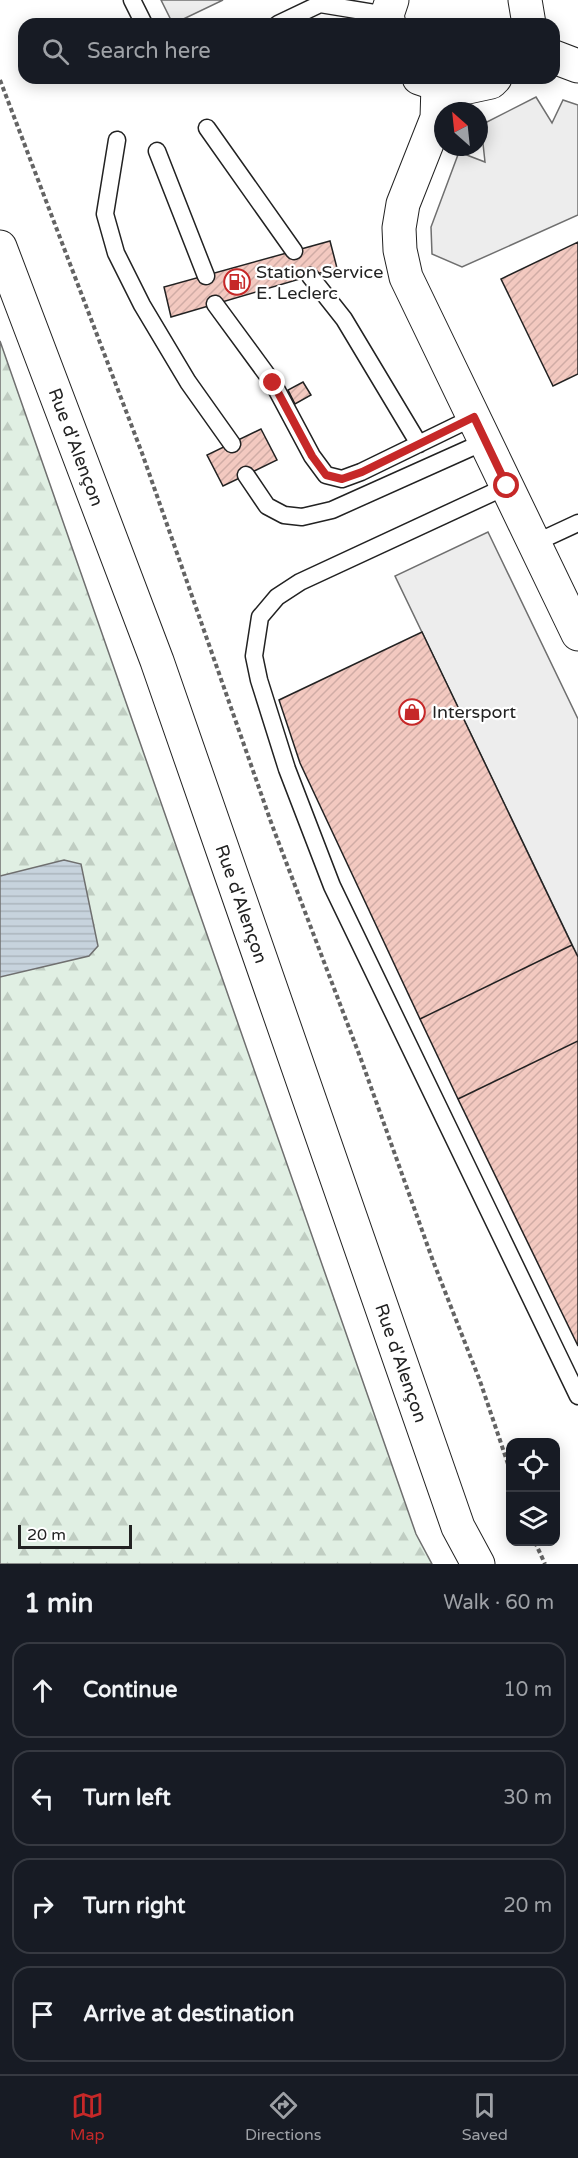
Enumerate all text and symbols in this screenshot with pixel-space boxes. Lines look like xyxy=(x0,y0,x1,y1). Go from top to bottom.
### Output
search box xyxy=(18,18,560,84)
icon: search xyxy=(39,35,72,68)
text: Search here xyxy=(87,38,211,64)
north arrow xyxy=(434,102,488,156)
place label: Station Service E. Leclerc xyxy=(256,261,383,304)
fuel station icon: Station Service E. Leclerc xyxy=(222,267,252,297)
route end xyxy=(259,369,285,395)
street label: Rue d'Alençon xyxy=(44,385,108,509)
route start xyxy=(493,472,519,498)
shop icon: Intersport xyxy=(397,697,427,727)
place label: Intersport xyxy=(432,701,516,723)
street label: Rue d'Alençon xyxy=(211,842,272,966)
street label: Rue d'Alençon xyxy=(370,1301,432,1425)
map controls xyxy=(506,1438,560,1546)
button: locate xyxy=(506,1438,560,1492)
button: layers xyxy=(506,1492,560,1546)
scale bar xyxy=(18,1522,132,1550)
text: 20 m xyxy=(27,1525,66,1545)
text: 1 min xyxy=(24,1588,93,1619)
text: Walk · 60 m xyxy=(443,1591,554,1615)
icon: ahead xyxy=(26,1674,59,1707)
text: Continue xyxy=(83,1677,178,1703)
text: 10 m xyxy=(503,1678,552,1702)
icon: left xyxy=(26,1782,59,1815)
text: Turn left xyxy=(83,1785,171,1811)
text: 30 m xyxy=(503,1786,552,1810)
icon: right xyxy=(26,1890,59,1923)
text: Turn right xyxy=(83,1893,185,1919)
text: 20 m xyxy=(503,1894,552,1918)
icon: arrive xyxy=(26,1998,59,2031)
text: Arrive at destination xyxy=(83,2001,294,2027)
tab: Map xyxy=(70,2089,105,2145)
tab: Directions xyxy=(245,2089,321,2145)
tab: Saved xyxy=(462,2089,508,2145)

